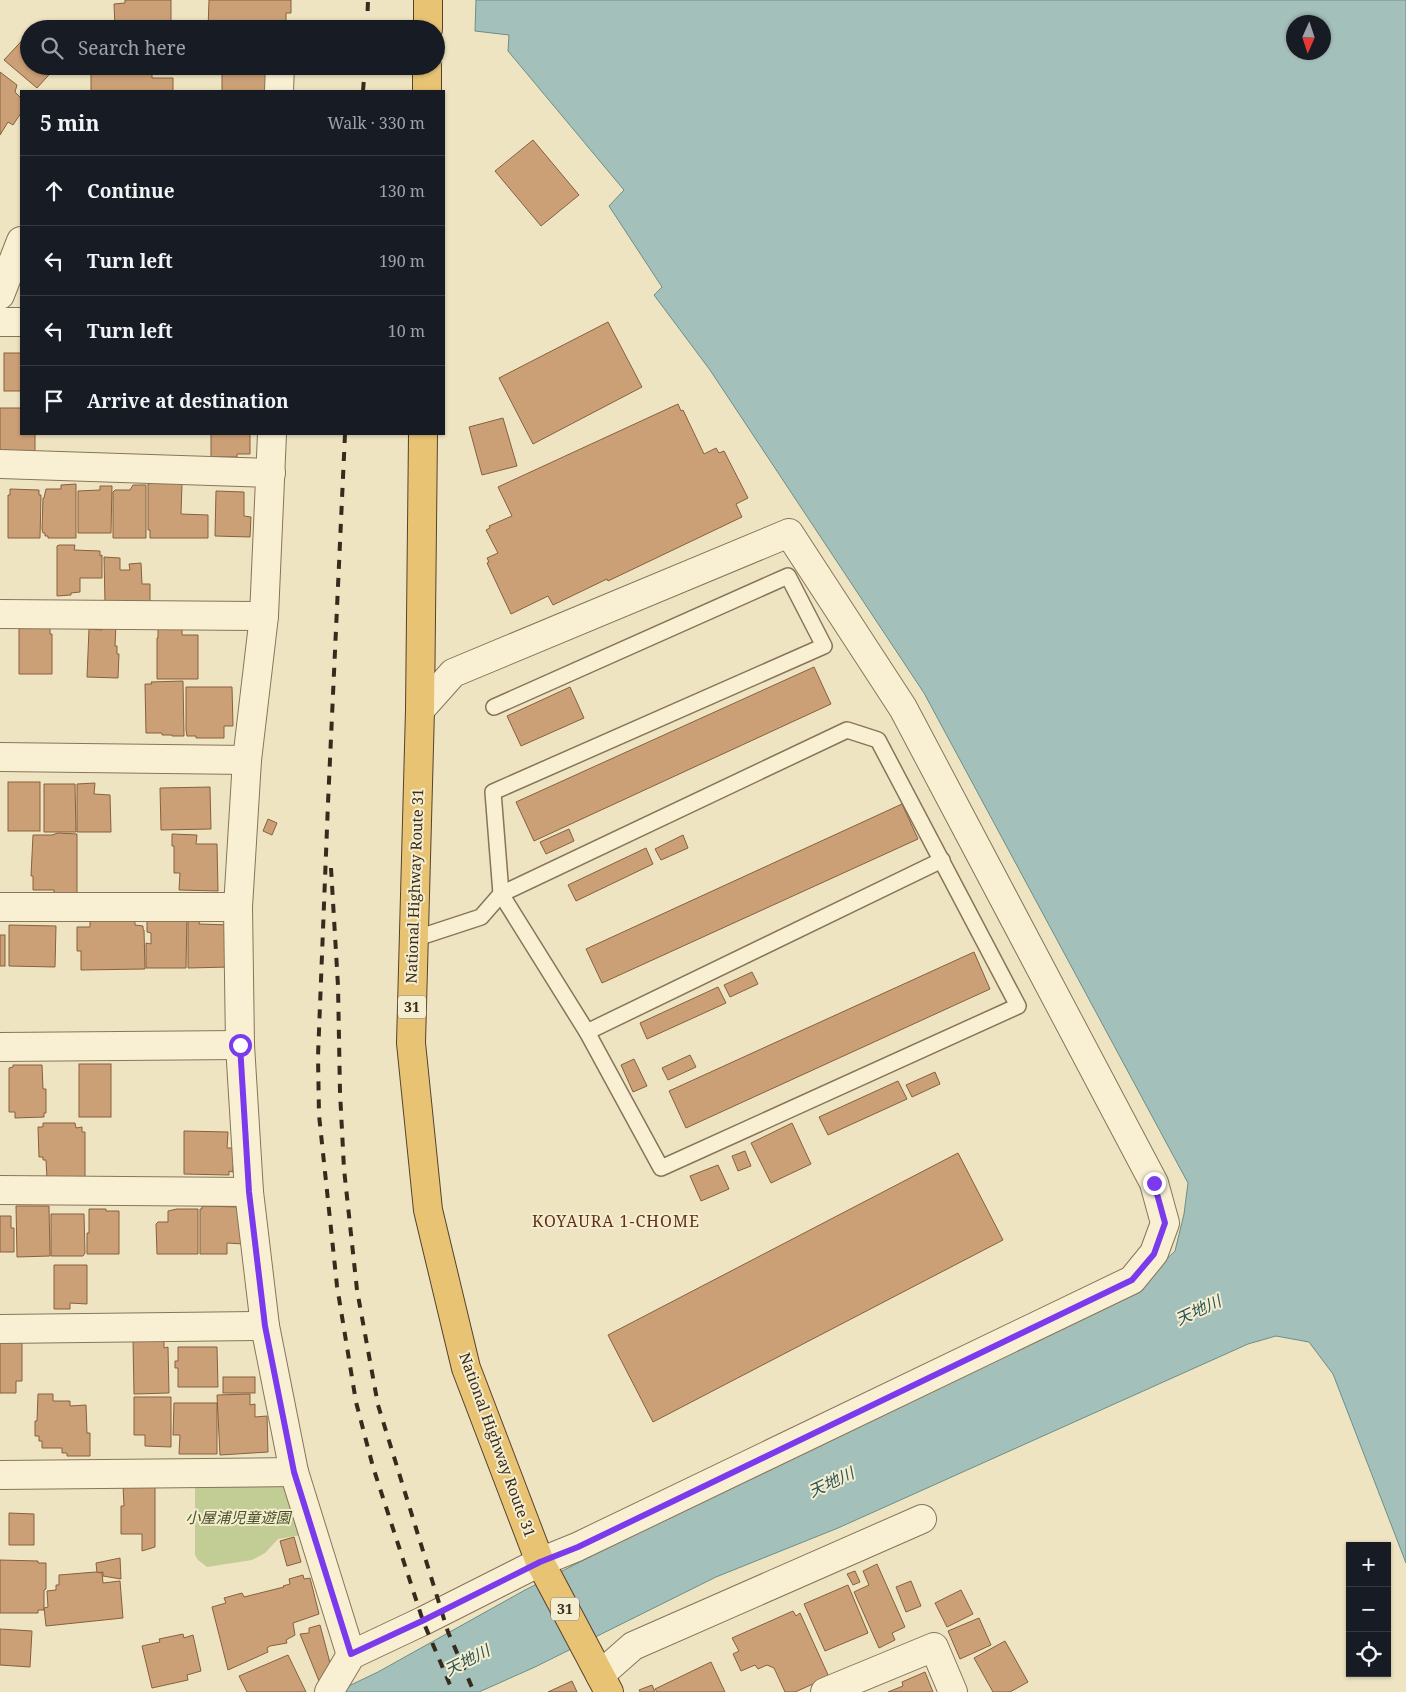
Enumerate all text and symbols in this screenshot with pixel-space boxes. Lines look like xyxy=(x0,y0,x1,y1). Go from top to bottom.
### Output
north arrow xyxy=(1286,15,1331,60)
search box xyxy=(20,20,445,75)
icon: search xyxy=(38,34,66,62)
text: Search here xyxy=(78,35,186,61)
text: 5 min xyxy=(40,109,99,137)
text: Walk · 330 m xyxy=(328,112,425,134)
icon: ahead xyxy=(40,177,68,205)
text: Continue xyxy=(87,178,175,204)
text: 130 m xyxy=(379,180,425,202)
icon: left xyxy=(40,247,68,275)
text: Turn left xyxy=(87,248,173,274)
text: 190 m xyxy=(379,250,425,272)
icon: left xyxy=(40,317,68,345)
text: Turn left xyxy=(87,318,173,344)
text: 10 m xyxy=(388,320,425,342)
icon: arrive xyxy=(40,387,68,415)
text: Arrive at destination xyxy=(87,388,289,414)
street label: National Highway Route 31 xyxy=(401,788,427,984)
road number: 31 xyxy=(398,996,426,1019)
route start xyxy=(229,1034,252,1057)
route end xyxy=(1143,1172,1166,1195)
district label: KOYAURA 1-CHOME xyxy=(532,1210,700,1232)
water label: 天地川 xyxy=(1172,1289,1226,1330)
street label: National Highway Route 31 xyxy=(455,1350,541,1540)
water label: 天地川 xyxy=(805,1461,859,1502)
park label: 小屋浦児童遊園 xyxy=(185,1507,292,1527)
map controls xyxy=(1346,1542,1391,1677)
button: + xyxy=(1346,1542,1391,1587)
button: − xyxy=(1346,1587,1391,1632)
road number: 31 xyxy=(551,1598,579,1620)
button: locate xyxy=(1346,1632,1391,1677)
water label: 天地川 xyxy=(441,1638,495,1681)

